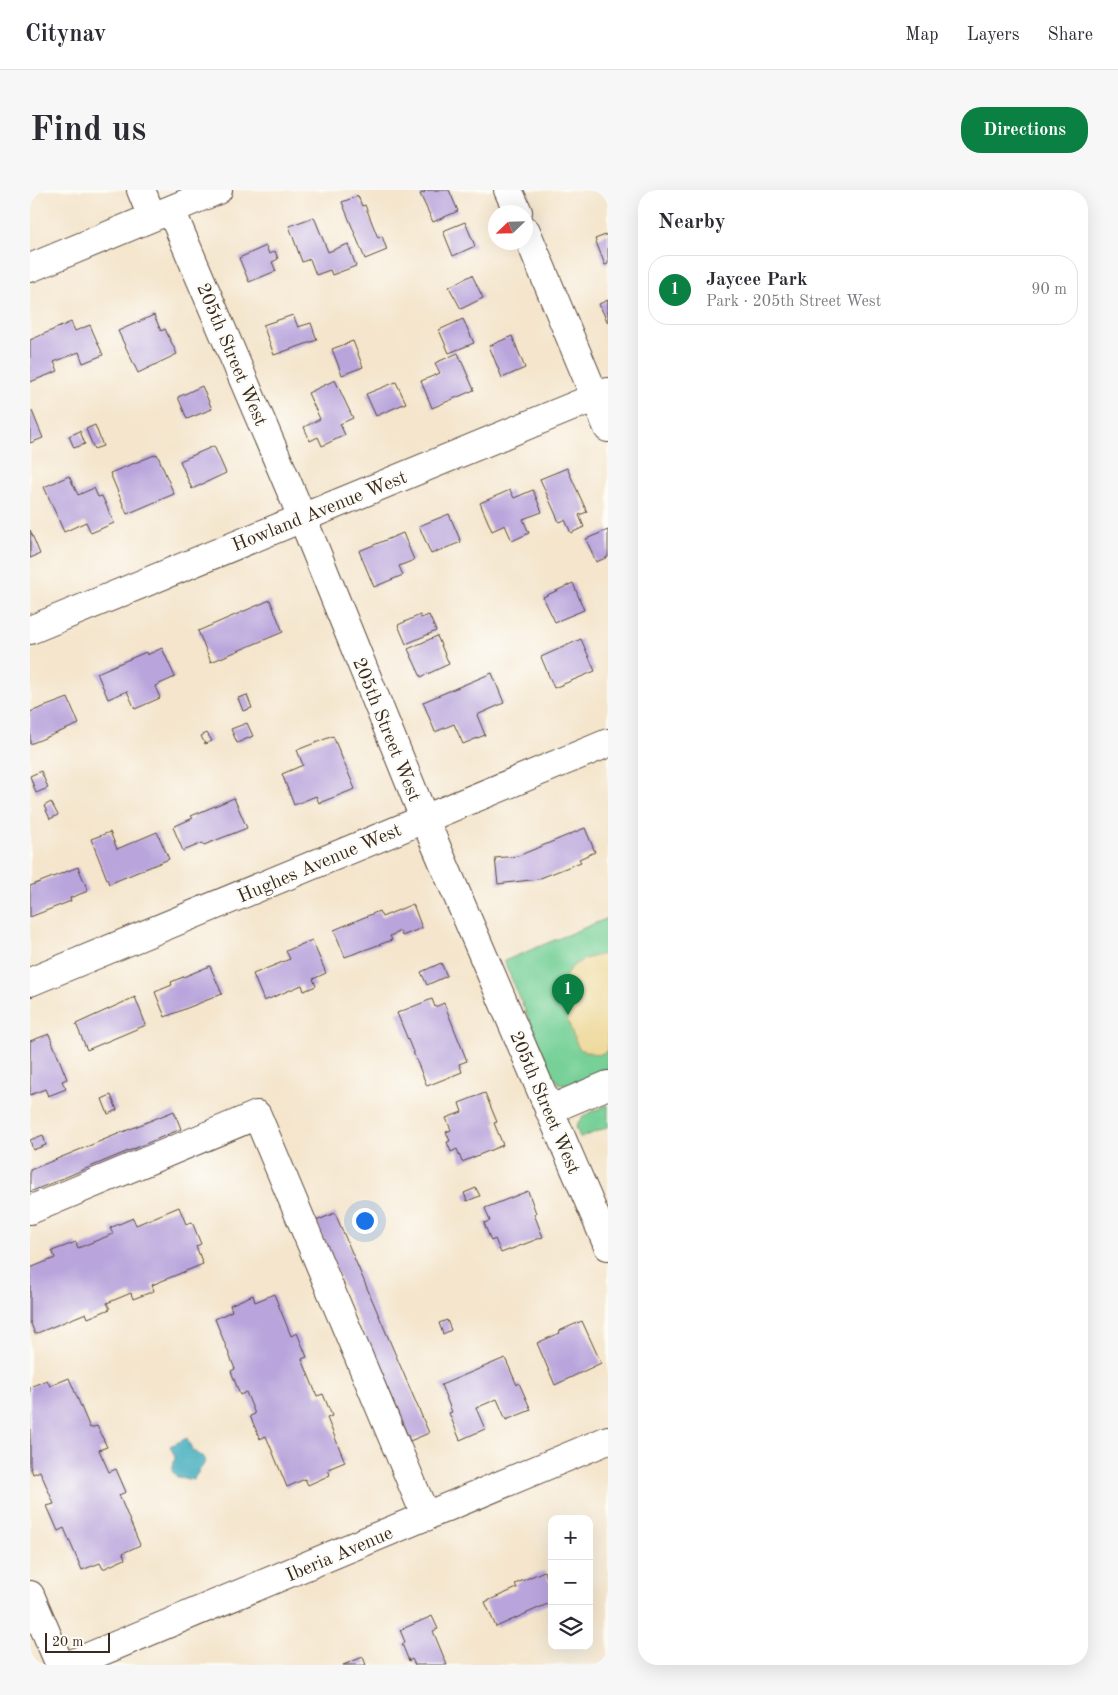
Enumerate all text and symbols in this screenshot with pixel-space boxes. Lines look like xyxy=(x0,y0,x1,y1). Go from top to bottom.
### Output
text: Citynav xyxy=(25,23,106,47)
text: Map xyxy=(905,26,939,44)
text: Layers xyxy=(967,26,1019,44)
text: Share xyxy=(1047,26,1093,44)
button: Directions xyxy=(961,107,1088,153)
text: Find us xyxy=(30,113,146,148)
north arrow xyxy=(488,205,533,250)
text: Nearby xyxy=(658,212,726,233)
text: Jaycee Park xyxy=(706,271,808,290)
street label: 205th Street West xyxy=(192,281,269,429)
text: 1 xyxy=(670,282,680,298)
text: 90 m xyxy=(1031,282,1067,298)
text: Park · 205th Street West xyxy=(706,294,881,310)
street label: Howland Avenue West xyxy=(230,469,410,556)
street label: 205th Street West xyxy=(348,655,423,804)
street label: Hughes Avenue West xyxy=(235,821,405,907)
pin: 1 xyxy=(552,974,584,1015)
street label: 205th Street West xyxy=(505,1029,582,1177)
your location xyxy=(352,1208,378,1234)
map controls xyxy=(548,1515,593,1650)
button: + xyxy=(548,1515,593,1560)
street label: Iberia Avenue xyxy=(284,1524,396,1586)
button: − xyxy=(548,1560,593,1605)
button: layers xyxy=(548,1605,593,1650)
scale bar xyxy=(45,1630,110,1653)
text: 20 m xyxy=(52,1635,83,1649)

